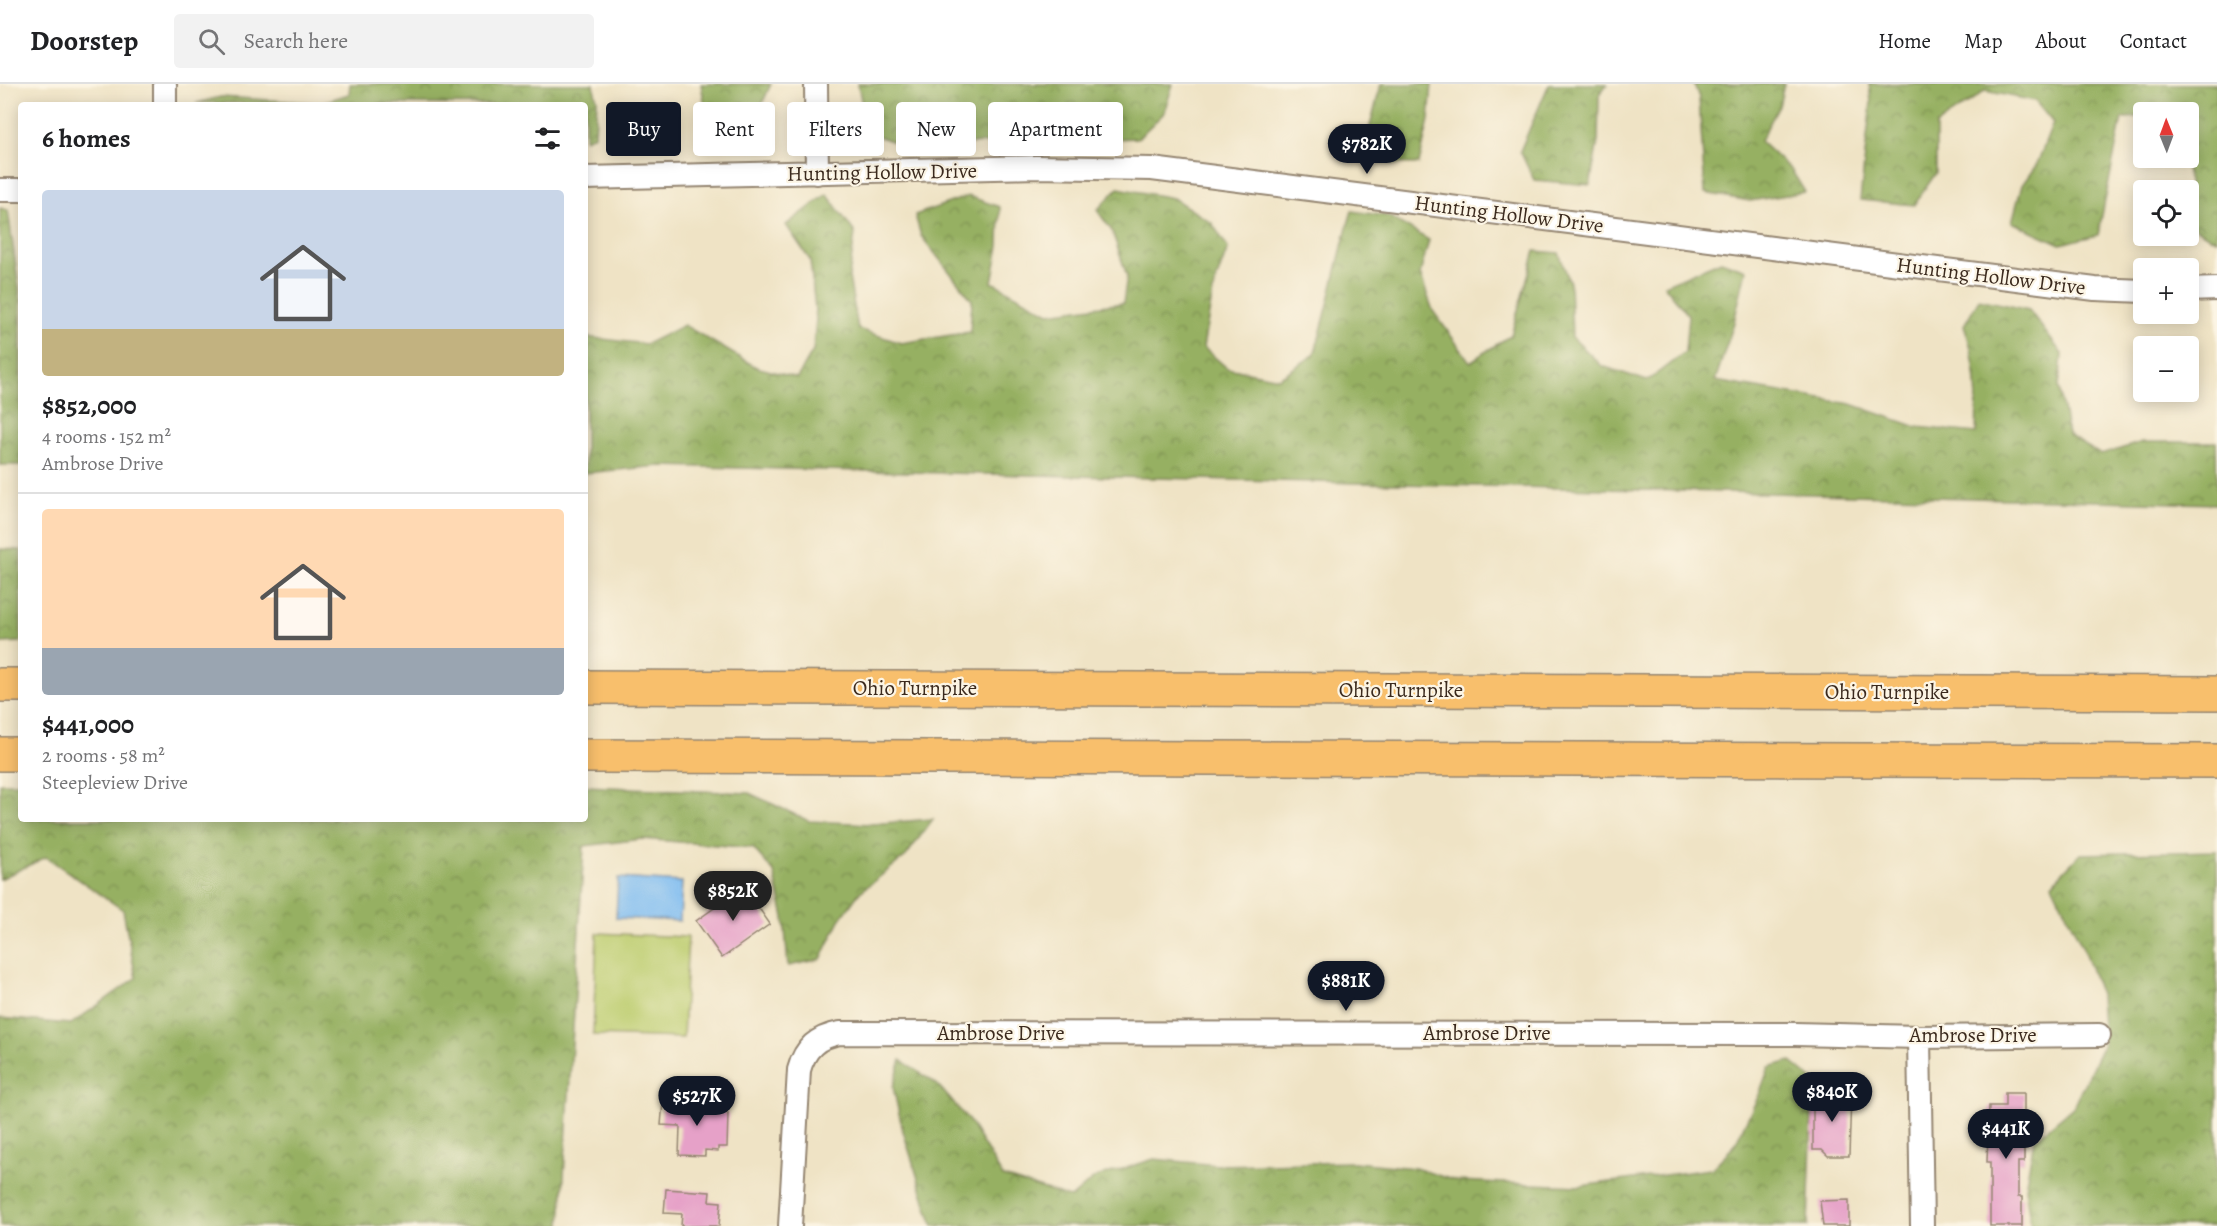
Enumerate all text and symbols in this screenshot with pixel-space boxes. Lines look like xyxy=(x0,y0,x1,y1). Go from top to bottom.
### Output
search box xyxy=(174,14,594,68)
text: Doorstep xyxy=(30,22,138,60)
icon: search xyxy=(195,25,228,58)
text: Search here xyxy=(243,26,348,56)
text: Home xyxy=(1878,27,1931,55)
text: Map xyxy=(1964,27,2002,55)
text: About xyxy=(2035,27,2087,55)
text: Contact xyxy=(2120,27,2187,55)
chip: Buy xyxy=(606,102,681,156)
chip: Rent xyxy=(693,102,775,156)
chip: Filters xyxy=(787,102,884,156)
chip: New xyxy=(896,102,976,156)
chip: Apartment xyxy=(988,102,1123,156)
north arrow xyxy=(2133,102,2199,168)
map controls xyxy=(2133,102,2199,402)
text: 6 homes xyxy=(42,121,131,156)
icon: filters xyxy=(531,122,564,155)
pin: $782K xyxy=(1325,124,1409,175)
text: $782K xyxy=(1342,130,1392,157)
street label: Hunting Hollow Drive xyxy=(787,156,977,188)
button: locate xyxy=(2133,180,2199,246)
street label: Hunting Hollow Drive xyxy=(1413,189,1605,239)
icon: home xyxy=(249,229,357,337)
street label: Hunting Hollow Drive xyxy=(1895,251,2087,301)
button: + xyxy=(2133,258,2199,324)
button: − xyxy=(2133,336,2199,402)
text: $852,000 xyxy=(42,388,136,423)
text: 4 rooms · 152 m² xyxy=(42,423,171,450)
text: Ambrose Drive xyxy=(42,450,163,477)
icon: home xyxy=(249,548,357,656)
street label: Ohio Turnpike xyxy=(853,674,977,702)
street label: Ohio Turnpike xyxy=(1339,676,1463,704)
street label: Ohio Turnpike xyxy=(1825,678,1949,706)
text: $441,000 xyxy=(42,707,134,742)
text: 2 rooms · 58 m² xyxy=(42,742,165,769)
text: Steepleview Drive xyxy=(42,769,188,796)
pin: $852K xyxy=(691,871,775,922)
text: $852K xyxy=(708,877,758,904)
pin: $881K xyxy=(1304,961,1388,1012)
text: $881K xyxy=(1322,967,1370,994)
street label: Ambrose Drive xyxy=(936,1019,1065,1047)
street label: Ambrose Drive xyxy=(1422,1019,1551,1047)
street label: Ambrose Drive xyxy=(1908,1021,2037,1049)
pin: $840K xyxy=(1790,1072,1874,1123)
pin: $527K xyxy=(655,1076,739,1127)
text: $840K xyxy=(1806,1078,1858,1105)
text: $527K xyxy=(672,1082,722,1109)
pin: $441K xyxy=(1964,1109,2048,1160)
text: $441K xyxy=(1982,1115,2030,1142)

